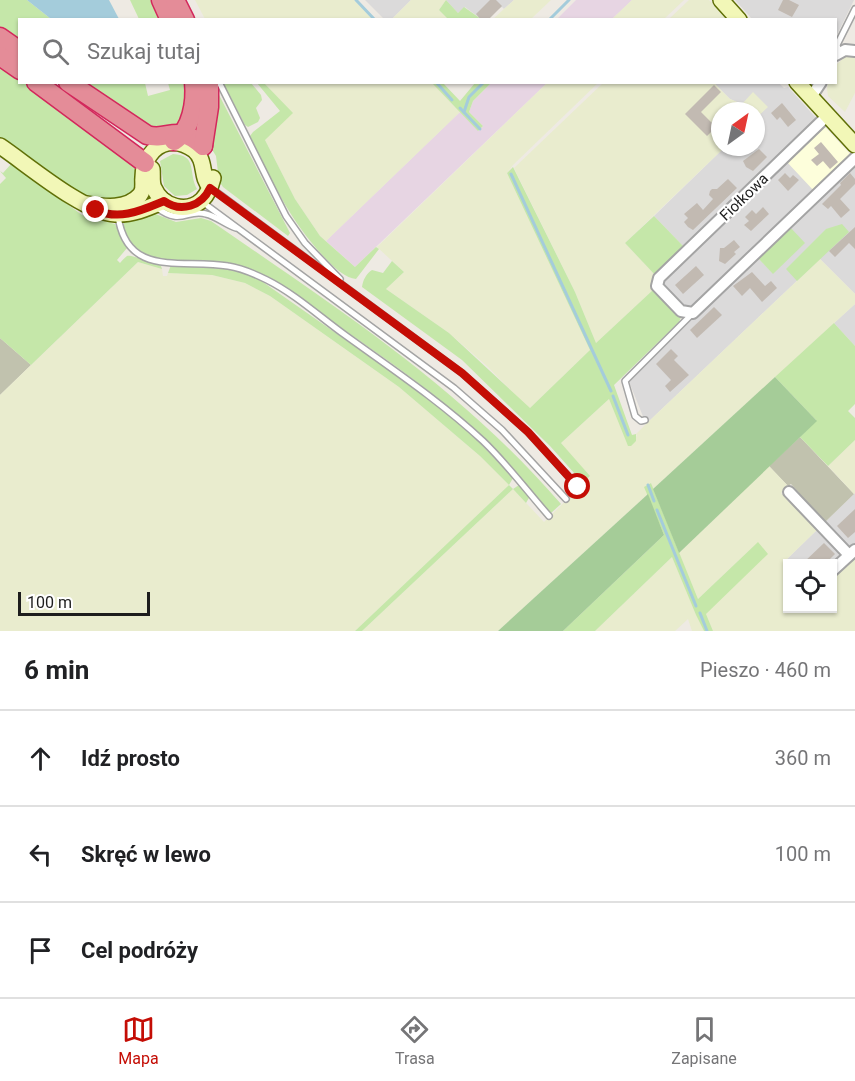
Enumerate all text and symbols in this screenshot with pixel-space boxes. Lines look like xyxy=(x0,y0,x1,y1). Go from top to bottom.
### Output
search box xyxy=(18,18,837,84)
icon: search xyxy=(39,35,72,68)
text: Szukaj tutaj xyxy=(87,39,201,64)
north arrow xyxy=(711,102,765,156)
street label: Fiołkowa xyxy=(716,170,772,224)
route end xyxy=(82,196,108,222)
route start xyxy=(564,473,590,499)
map controls xyxy=(783,559,837,613)
button: locate xyxy=(783,559,837,613)
scale bar xyxy=(18,589,150,616)
text: 100 m xyxy=(27,593,72,612)
text: 6 min xyxy=(24,655,89,685)
text: Pieszo · 460 m xyxy=(700,658,831,682)
icon: ahead xyxy=(24,742,57,775)
text: Idź prosto xyxy=(81,746,180,771)
text: 360 m xyxy=(775,746,831,770)
icon: left xyxy=(24,838,57,871)
text: Skręć w lewo xyxy=(81,842,211,867)
text: 100 m xyxy=(775,842,831,866)
icon: arrive xyxy=(24,934,57,967)
text: Cel podróży xyxy=(81,938,198,963)
tab: Mapa xyxy=(118,1013,159,1068)
tab: Trasa xyxy=(395,1013,435,1068)
tab: Zapisane xyxy=(671,1013,737,1068)

